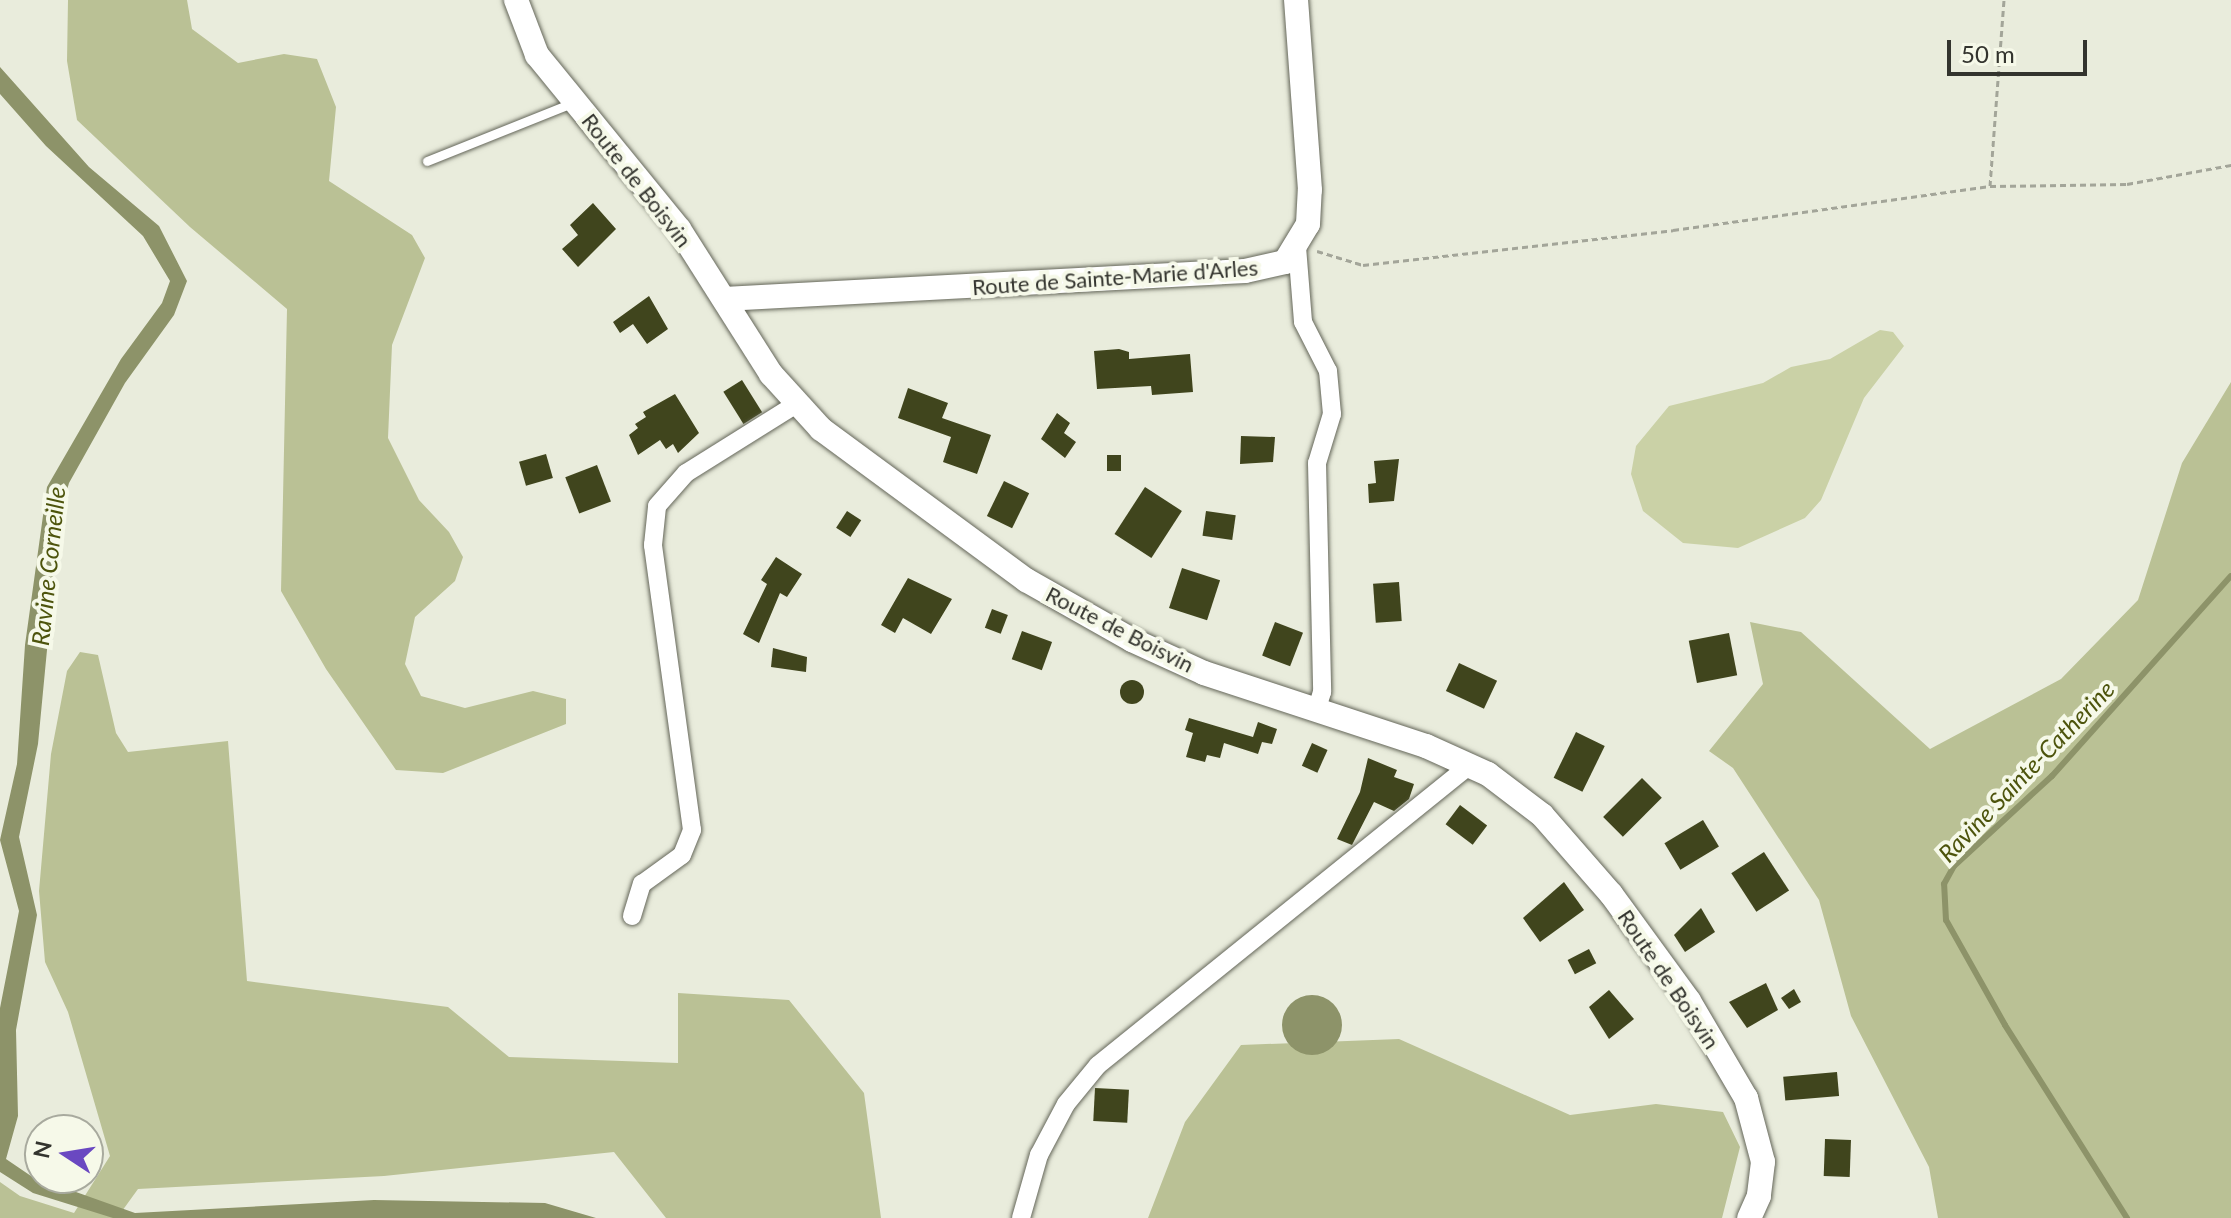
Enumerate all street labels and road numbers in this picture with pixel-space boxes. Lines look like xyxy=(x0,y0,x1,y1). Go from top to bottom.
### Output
street label: Route de Boisvin xyxy=(577,108,697,252)
street label: Route de Sainte-Marie d'Arles xyxy=(971,254,1259,300)
street label: Route de Boisvin xyxy=(1042,580,1198,678)
street label: Route de Boisvin xyxy=(1613,904,1725,1054)

